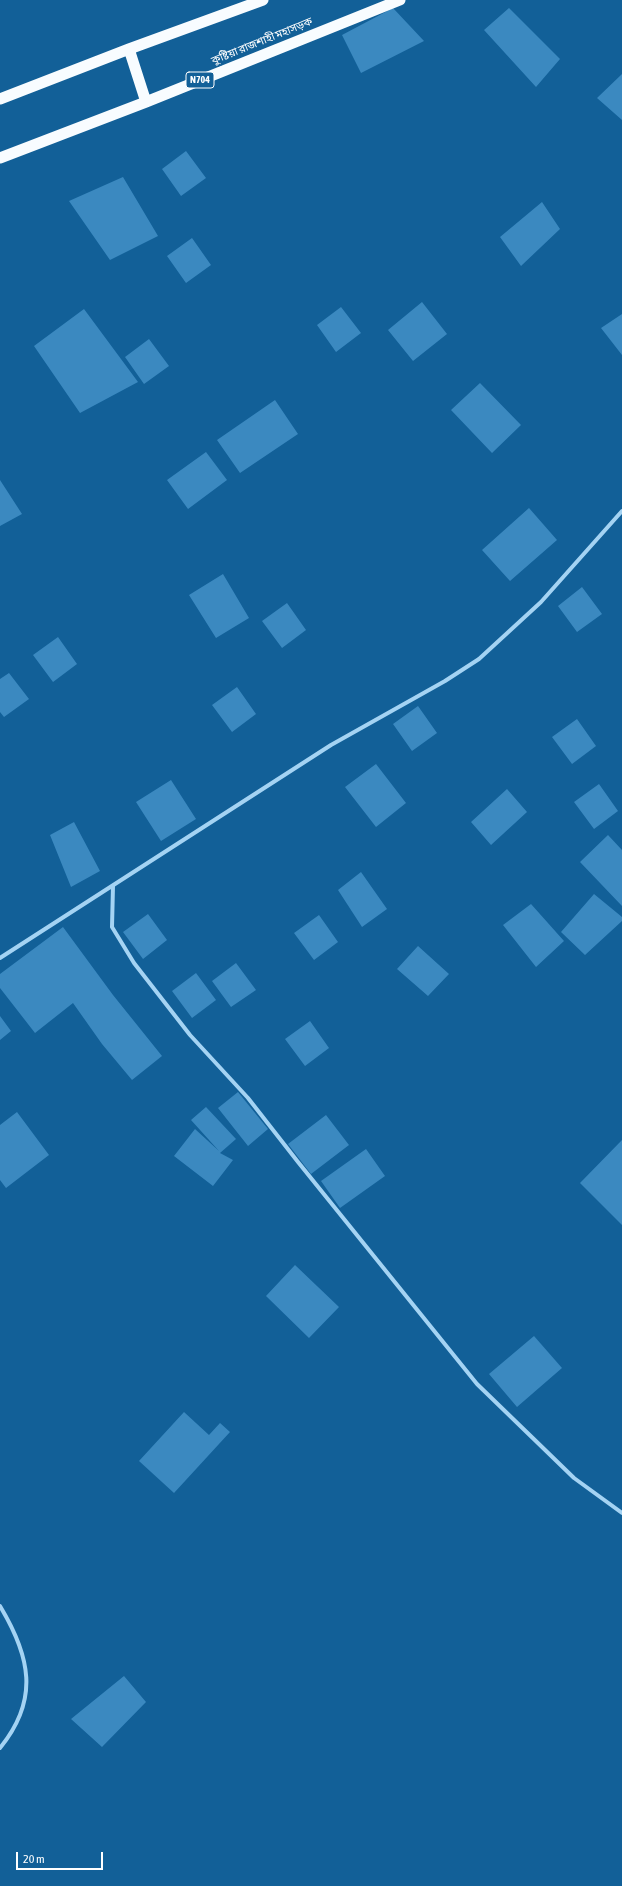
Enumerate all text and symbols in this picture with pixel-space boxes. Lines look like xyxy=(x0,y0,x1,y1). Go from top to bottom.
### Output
street label: কুষ্টিয়া রাজশাহী মহাসড়ক xyxy=(210,15,314,67)
road number: N704 xyxy=(186,72,214,88)
scale bar xyxy=(18,1844,105,1870)
text: 20 m xyxy=(23,1852,45,1866)

